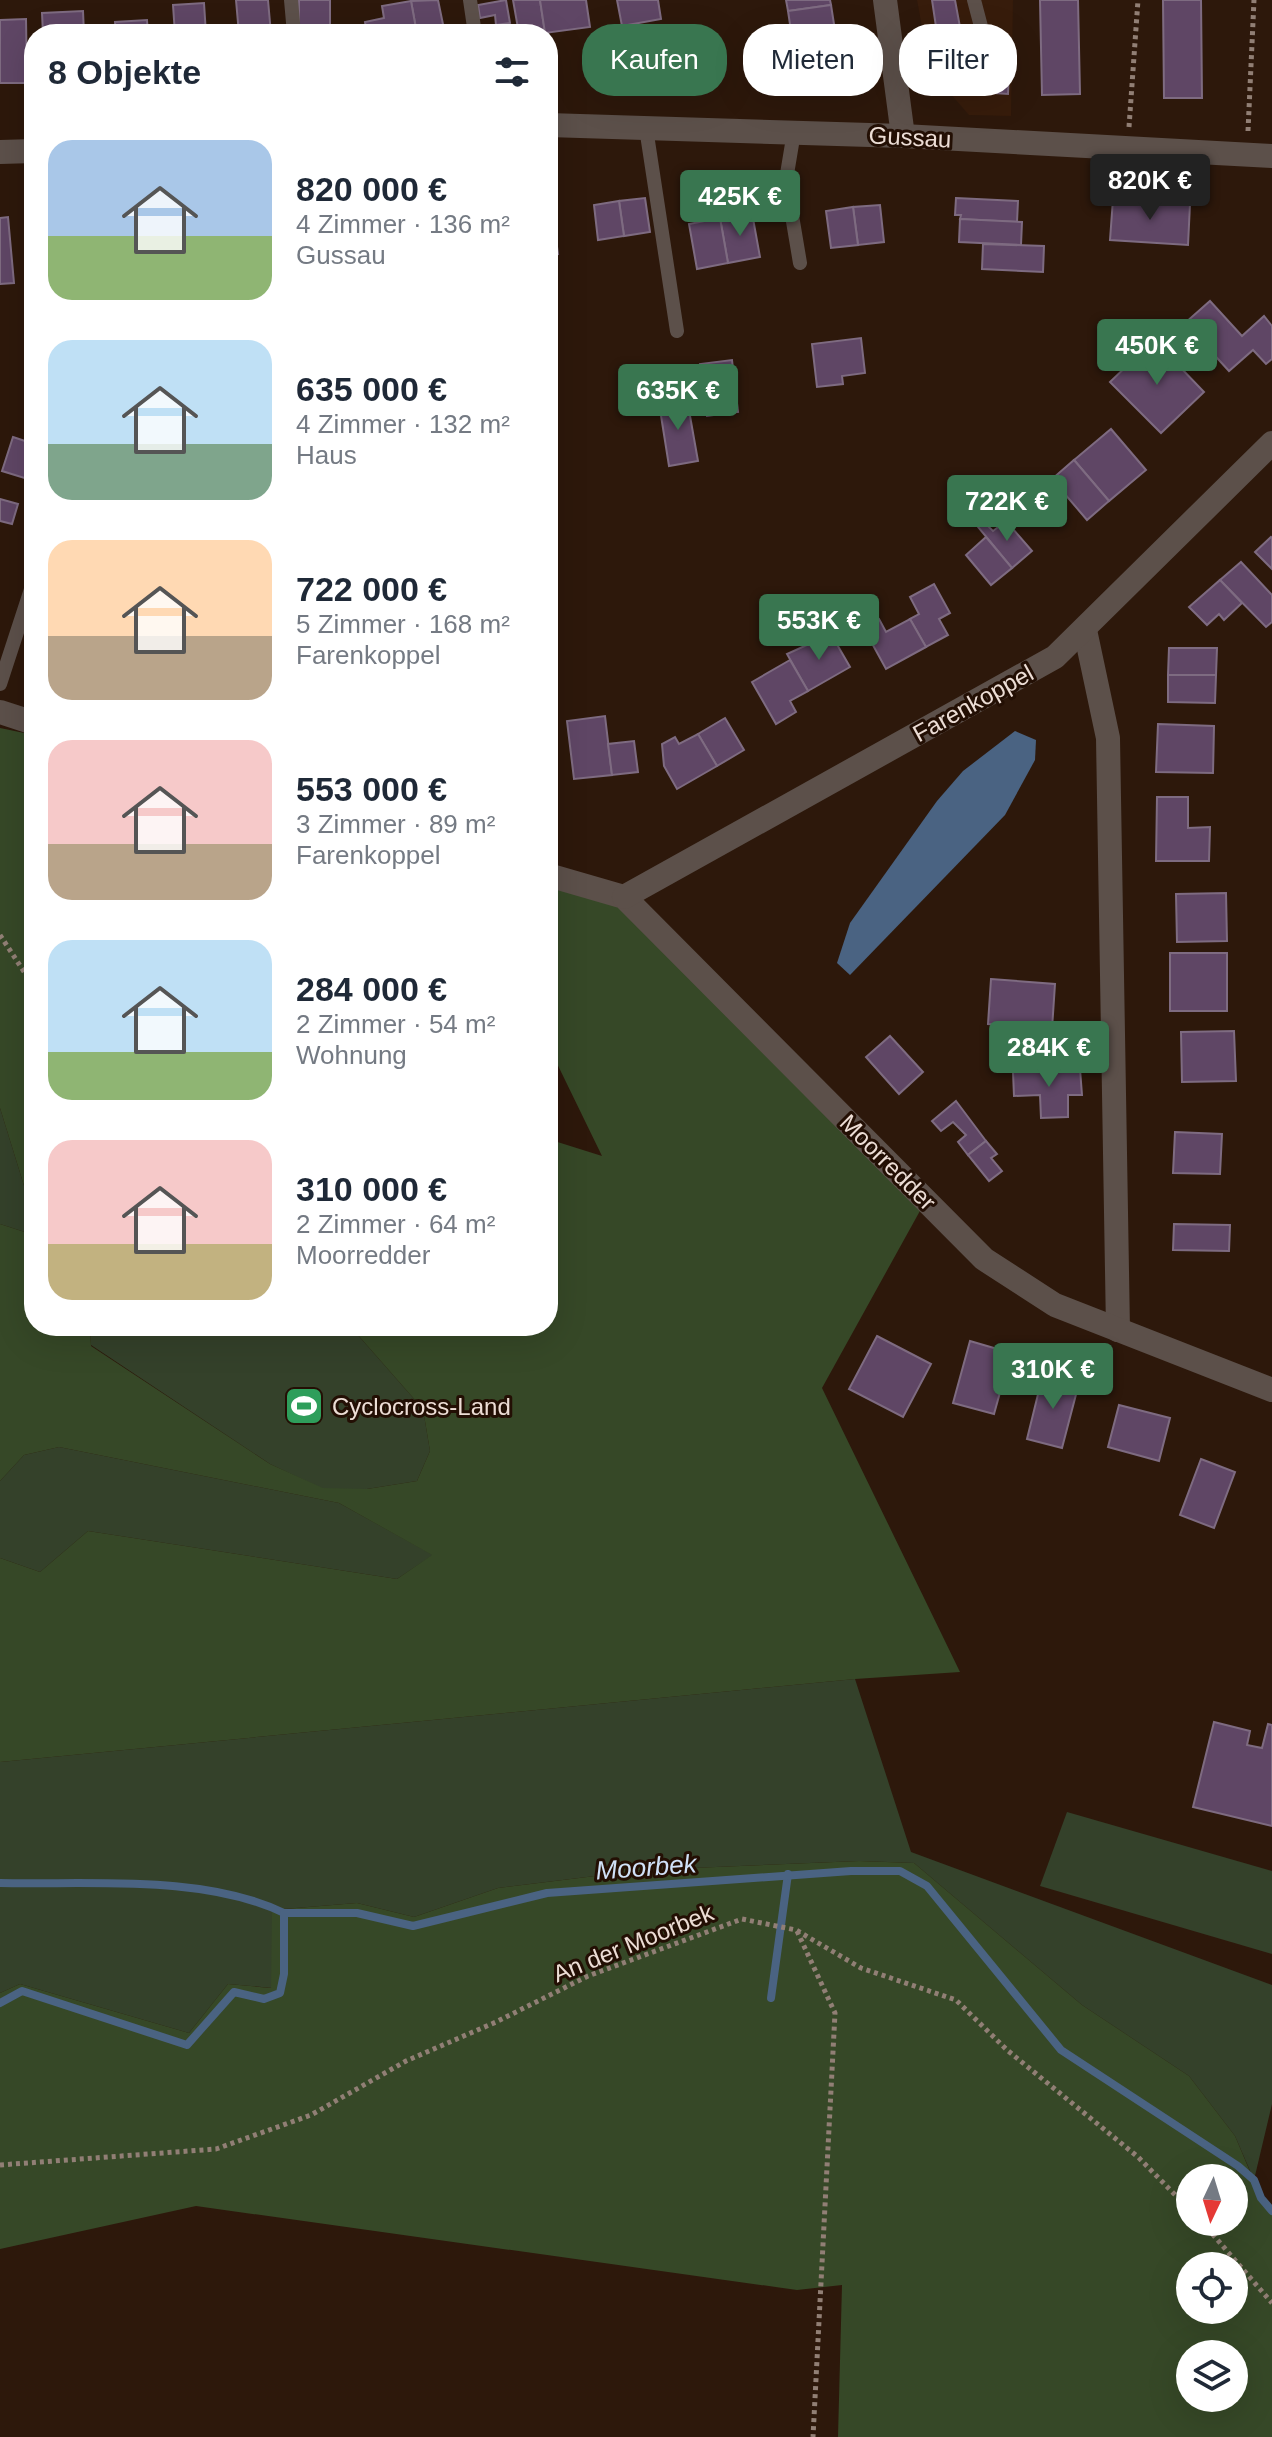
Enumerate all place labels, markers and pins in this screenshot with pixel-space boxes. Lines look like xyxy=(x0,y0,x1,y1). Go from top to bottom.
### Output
pin: 820K € xyxy=(1085,154,1215,222)
pin: 425K € xyxy=(675,170,805,238)
pin: 450K € xyxy=(1092,319,1222,387)
pin: 635K € xyxy=(613,364,743,432)
pin: 722K € xyxy=(942,475,1072,543)
pin: 553K € xyxy=(754,594,884,662)
pin: 284K € xyxy=(984,1021,1114,1089)
pin: 310K € xyxy=(988,1343,1118,1411)
sports icon: Cyclocross-Land xyxy=(283,1385,325,1427)
place label: Cyclocross-Land xyxy=(332,1393,511,1420)

